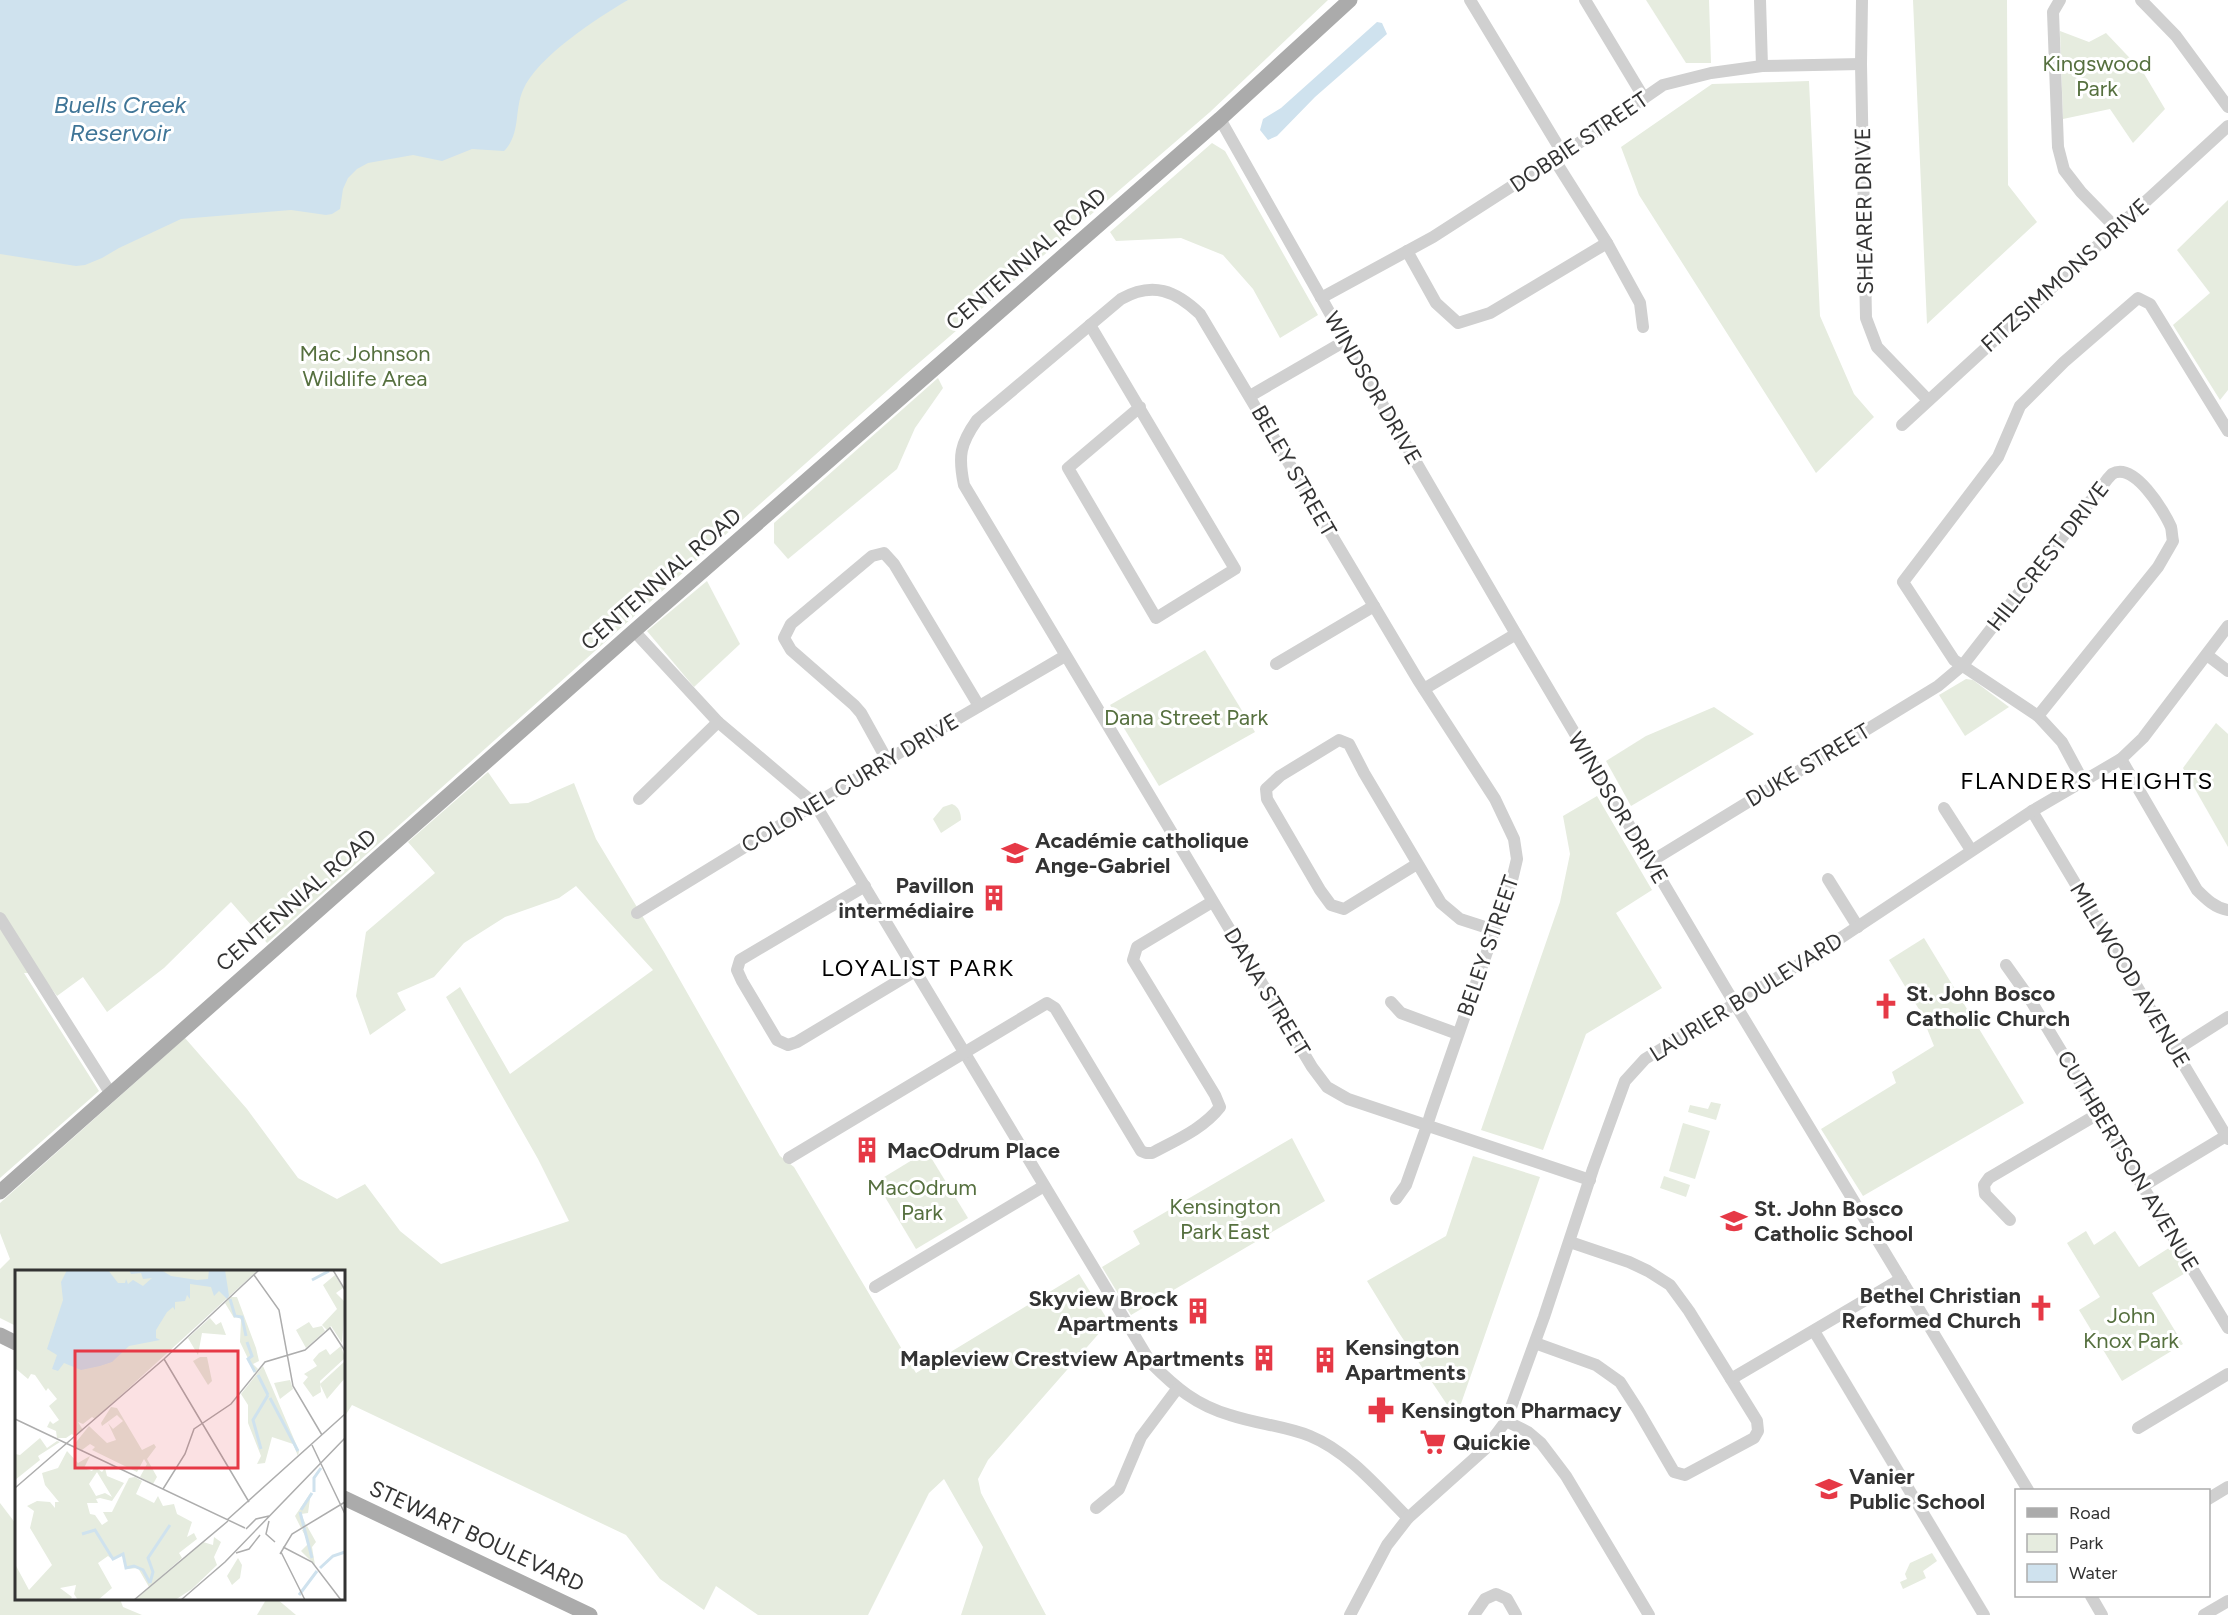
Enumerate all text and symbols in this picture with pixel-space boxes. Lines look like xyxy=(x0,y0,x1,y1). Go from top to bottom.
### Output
park label: Kingswood Park xyxy=(2042,50,2152,102)
street label: DOBBIE STREET xyxy=(1505,86,1653,198)
water label: Buells Creek Reservoir xyxy=(54,90,188,147)
street label: SHEARER DRIVE xyxy=(1849,127,1879,295)
street label: CENTENNIAL ROAD xyxy=(940,182,1112,336)
street label: FITZSIMMONS DRIVE xyxy=(1975,192,2155,358)
street label: WINDSOR DRIVE xyxy=(1318,307,1428,469)
park label: Mac Johnson Wildlife Area xyxy=(299,340,431,392)
street label: BELEY STREET xyxy=(1245,400,1343,542)
street label: HILLCREST DRIVE xyxy=(1981,476,2115,636)
street label: CENTENNIAL ROAD xyxy=(575,502,747,656)
park label: Dana Street Park xyxy=(1104,704,1268,731)
street label: COLONEL CURRY DRIVE xyxy=(736,707,964,859)
street label: DUKE STREET xyxy=(1741,717,1875,813)
street label: WINDSOR DRIVE xyxy=(1562,727,1674,889)
district label: FLANDERS HEIGHTS xyxy=(1960,766,2214,795)
street label: CENTENNIAL ROAD xyxy=(210,823,382,977)
place label: Académie catholique Ange-Gabriel xyxy=(1035,827,1249,879)
school or university icon: Académie catholique Ange-Gabriel xyxy=(1000,838,1030,868)
place label: Pavillon intermédiaire xyxy=(838,872,974,924)
street label: BELEY STREET xyxy=(1451,872,1525,1020)
street label: MILLWOOD AVENUE xyxy=(2064,878,2196,1072)
building icon: Pavillon intermédiaire xyxy=(979,883,1009,913)
street label: DANA STREET xyxy=(1218,923,1316,1061)
street label: LAURIER BOULEVARD xyxy=(1645,927,1847,1067)
district label: LOYALIST PARK xyxy=(821,953,1015,982)
place label: St. John Bosco Catholic Church xyxy=(1906,980,2070,1032)
church icon: St. John Bosco Catholic Church xyxy=(1871,991,1901,1021)
street label: CUTHBERTSON AVENUE xyxy=(2051,1046,2205,1276)
building icon: MacOdrum Place xyxy=(852,1135,882,1165)
place label: MacOdrum Place xyxy=(887,1137,1060,1164)
park label: MacOdrum Park xyxy=(867,1174,977,1226)
park label: Kensington Park East xyxy=(1169,1193,1281,1245)
place label: St. John Bosco Catholic School xyxy=(1754,1195,1913,1247)
school or university icon: St. John Bosco Catholic School xyxy=(1719,1206,1749,1236)
inset map xyxy=(15,1270,345,1600)
place label: Bethel Christian Reformed Church xyxy=(1842,1282,2021,1334)
place label: Skyview Brock Apartments xyxy=(1028,1285,1178,1337)
church icon: Bethel Christian Reformed Church xyxy=(2026,1293,2056,1323)
building icon: Skyview Brock Apartments xyxy=(1183,1296,1213,1326)
park label: John Knox Park xyxy=(2083,1302,2179,1354)
place label: Kensington Apartments xyxy=(1345,1334,1466,1386)
building icon: Mapleview Crestview Apartments xyxy=(1249,1343,1279,1373)
place label: Mapleview Crestview Apartments xyxy=(900,1345,1244,1372)
building icon: Kensington Apartments xyxy=(1310,1345,1340,1375)
pharmacy icon: Kensington Pharmacy xyxy=(1366,1395,1396,1425)
place label: Kensington Pharmacy xyxy=(1401,1397,1622,1424)
supermarket icon: Quickie xyxy=(1418,1427,1448,1457)
place label: Quickie xyxy=(1453,1429,1530,1456)
place label: Vanier Public School xyxy=(1849,1463,1985,1515)
street label: STEWART BOULEVARD xyxy=(365,1474,589,1598)
school or university icon: Vanier Public School xyxy=(1814,1474,1844,1504)
legend xyxy=(2015,1489,2210,1597)
text: Road xyxy=(2069,1502,2110,1524)
text: Park xyxy=(2069,1532,2104,1554)
text: Water xyxy=(2069,1562,2117,1584)

